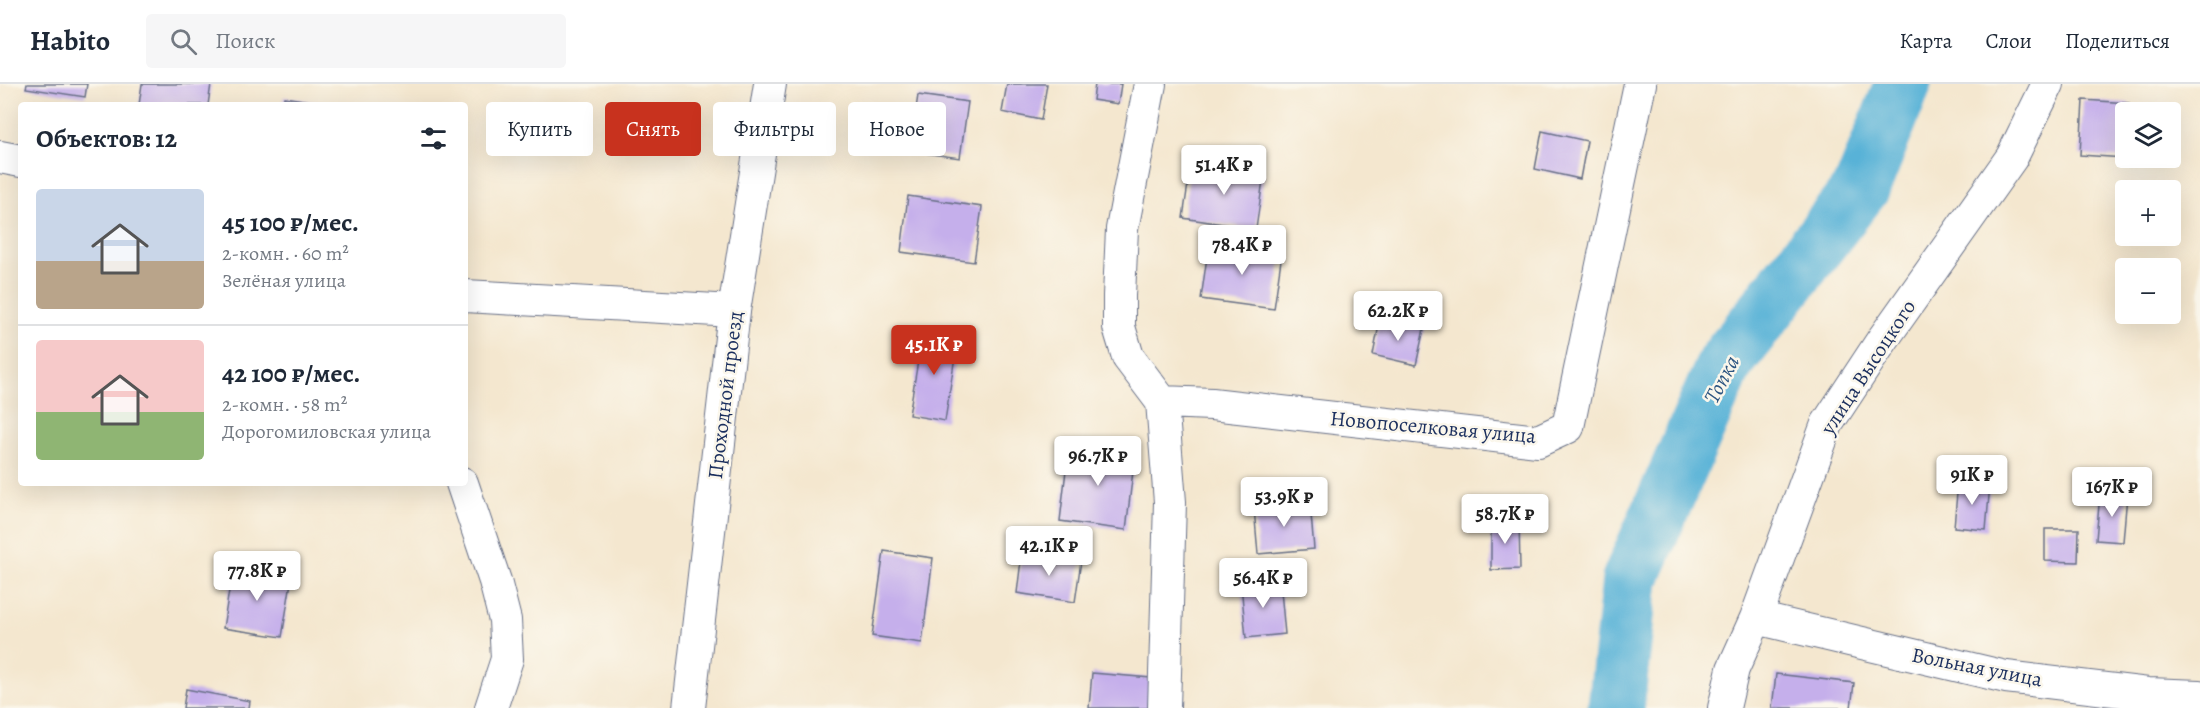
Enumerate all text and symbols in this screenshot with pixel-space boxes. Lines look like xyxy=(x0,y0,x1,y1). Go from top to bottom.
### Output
search box xyxy=(146,14,566,68)
text: Habito xyxy=(30,22,110,60)
icon: search xyxy=(167,25,200,58)
text: Поиск xyxy=(215,26,275,56)
text: Карта xyxy=(1899,27,1952,55)
text: Слои xyxy=(1985,27,2032,55)
text: Поделиться xyxy=(2065,27,2170,55)
chip: Купить xyxy=(486,102,593,156)
chip: Снять xyxy=(605,102,701,156)
chip: Фильтры xyxy=(713,102,836,156)
chip: Новое xyxy=(848,102,946,156)
map controls xyxy=(2115,102,2181,324)
button: layers xyxy=(2115,102,2181,168)
text: Объектов: 12 xyxy=(36,121,177,156)
icon: filters xyxy=(417,122,450,155)
pin: 51.4K ₽ xyxy=(1169,145,1279,196)
text: 51.4K ₽ xyxy=(1195,151,1253,178)
button: + xyxy=(2115,180,2181,246)
text: 45 100 ₽/мес. xyxy=(222,205,359,240)
icon: home xyxy=(84,213,156,285)
pin: 78.4K ₽ xyxy=(1187,225,1297,276)
text: 78.4K ₽ xyxy=(1212,231,1272,258)
text: 2-комн. · 60 m² xyxy=(222,240,349,267)
button: − xyxy=(2115,258,2181,324)
text: Зелёная улица xyxy=(222,267,346,294)
pin: 62.2K ₽ xyxy=(1343,291,1453,342)
street label: улица Высоцкого xyxy=(1813,294,1922,441)
text: 62.2K ₽ xyxy=(1368,297,1428,324)
street label: Проходной проезд xyxy=(701,310,749,480)
pin: 45.1K ₽ xyxy=(879,325,989,376)
text: 45.1K ₽ xyxy=(905,331,963,358)
water label: Топка xyxy=(1697,350,1747,409)
text: 42 100 ₽/мес. xyxy=(222,356,360,391)
icon: home xyxy=(84,364,156,436)
text: 2-комн. · 58 m² xyxy=(222,391,347,418)
street label: Новопоселковая улица xyxy=(1329,404,1537,450)
text: Дорогомиловская улица xyxy=(222,418,431,445)
pin: 96.7K ₽ xyxy=(1043,436,1153,487)
text: 96.7K ₽ xyxy=(1068,442,1128,469)
pin: 91K ₽ xyxy=(1930,455,2014,506)
text: 91K ₽ xyxy=(1950,461,1994,488)
pin: 167K ₽ xyxy=(2063,467,2161,518)
text: 167K ₽ xyxy=(2086,473,2138,500)
pin: 53.9K ₽ xyxy=(1229,477,1339,528)
text: 53.9K ₽ xyxy=(1255,483,1313,510)
pin: 58.7K ₽ xyxy=(1450,494,1560,545)
text: 58.7K ₽ xyxy=(1476,500,1534,527)
pin: 42.1K ₽ xyxy=(994,526,1104,577)
text: 42.1K ₽ xyxy=(1020,532,1078,559)
pin: 77.8K ₽ xyxy=(202,551,312,602)
text: 77.8K ₽ xyxy=(228,557,286,584)
pin: 56.4K ₽ xyxy=(1208,558,1318,609)
text: 56.4K ₽ xyxy=(1233,564,1293,591)
street label: Вольная улица xyxy=(1909,641,2045,693)

